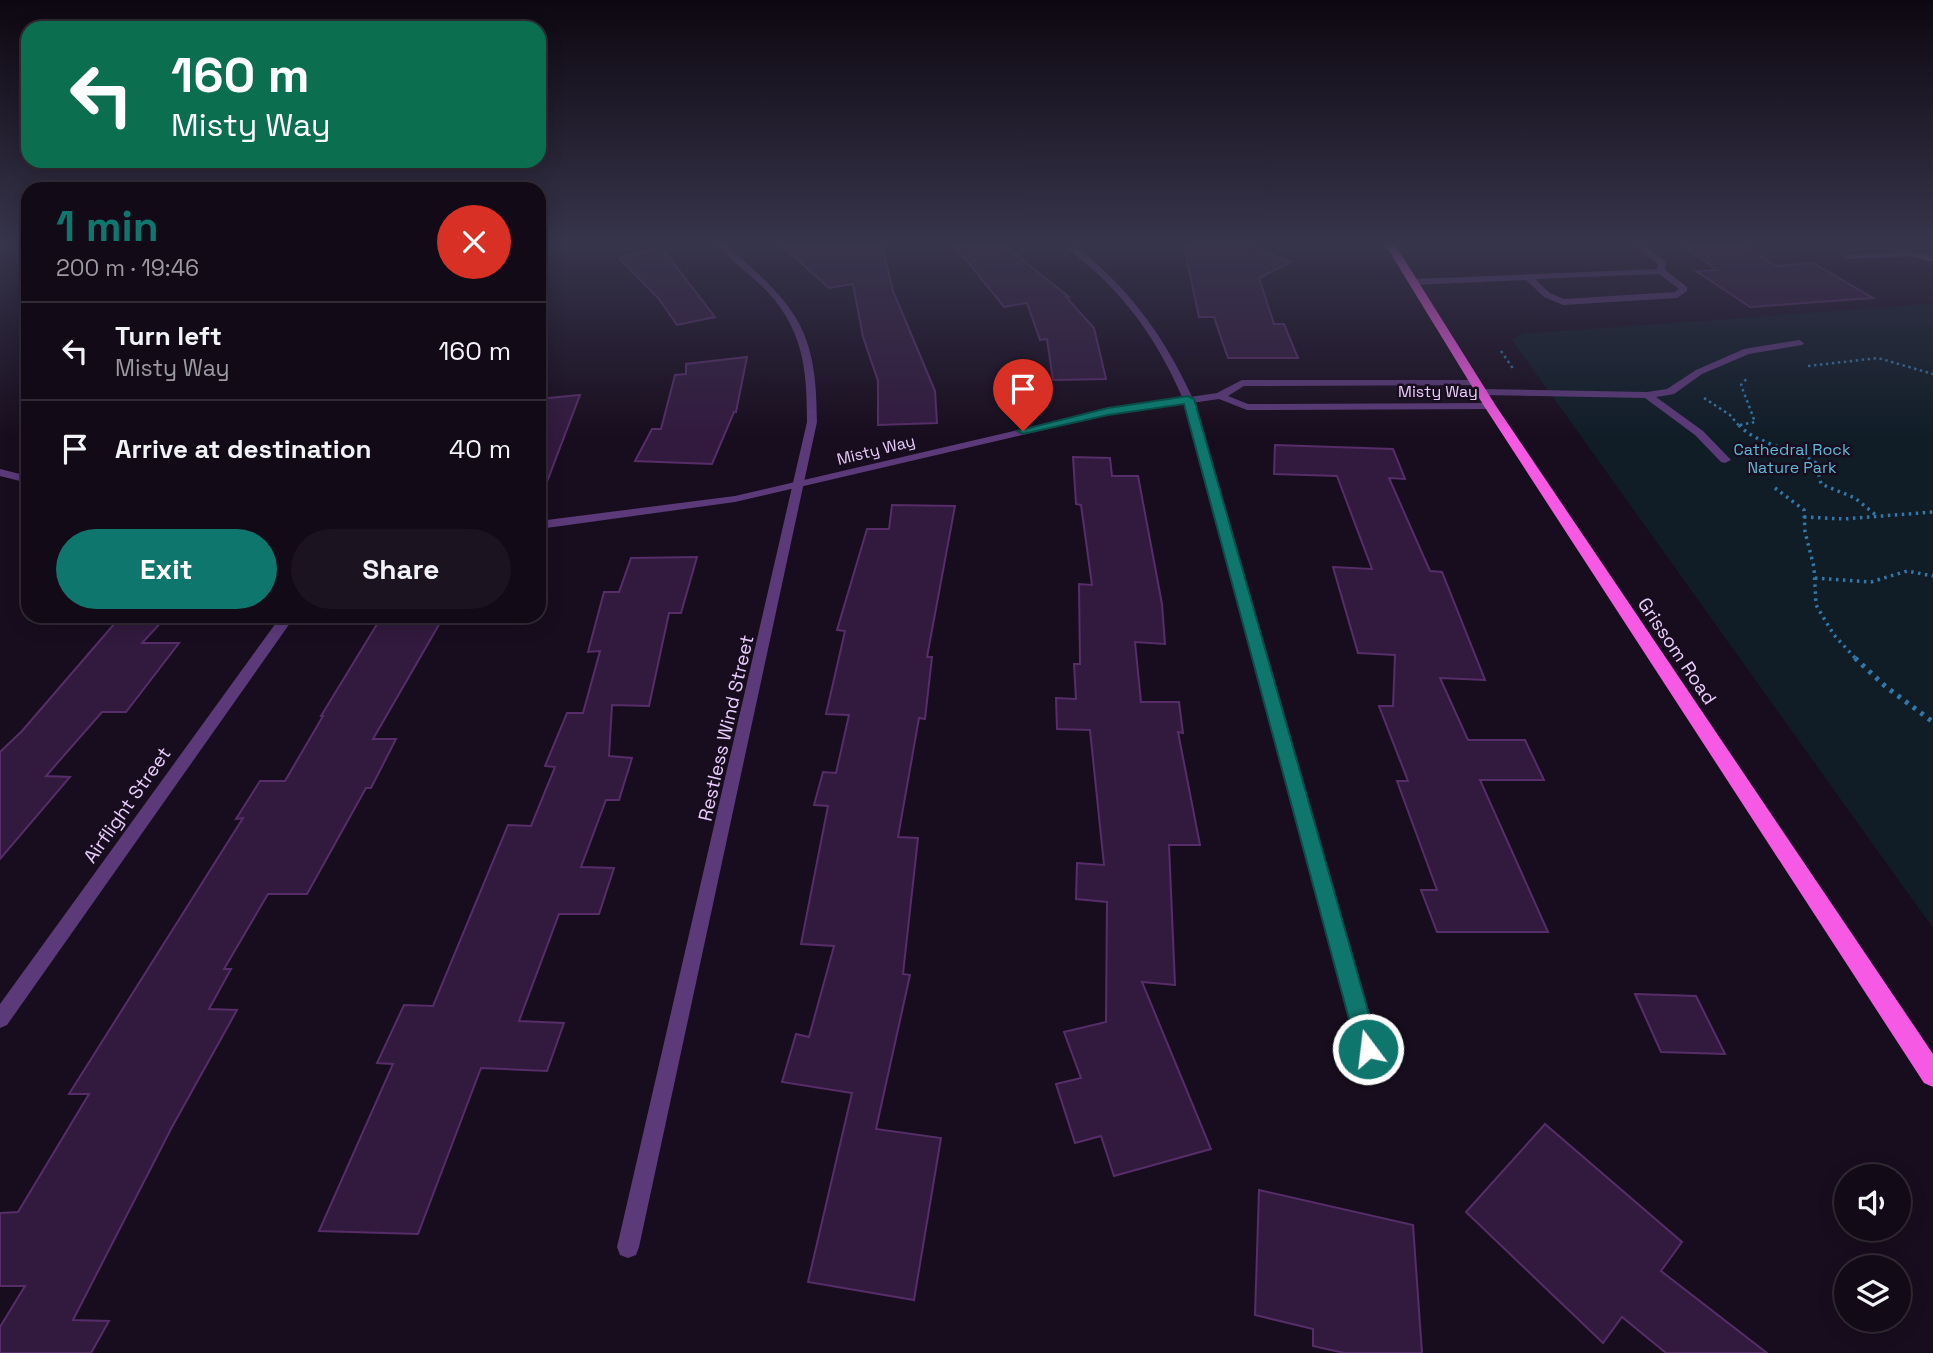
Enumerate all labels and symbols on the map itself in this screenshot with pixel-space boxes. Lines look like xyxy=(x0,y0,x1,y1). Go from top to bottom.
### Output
pin xyxy=(993,359,1053,431)
street label: Misty Way xyxy=(1398,381,1478,402)
street label: Misty Way xyxy=(835,430,917,470)
park label: Cathedral Rock Nature Park xyxy=(1733,439,1851,478)
street label: Grissom Road xyxy=(1632,593,1722,709)
street label: Restless Wind Street xyxy=(692,632,760,824)
street label: Airflight Street xyxy=(78,742,176,868)
position arrow xyxy=(1331,1012,1405,1086)

